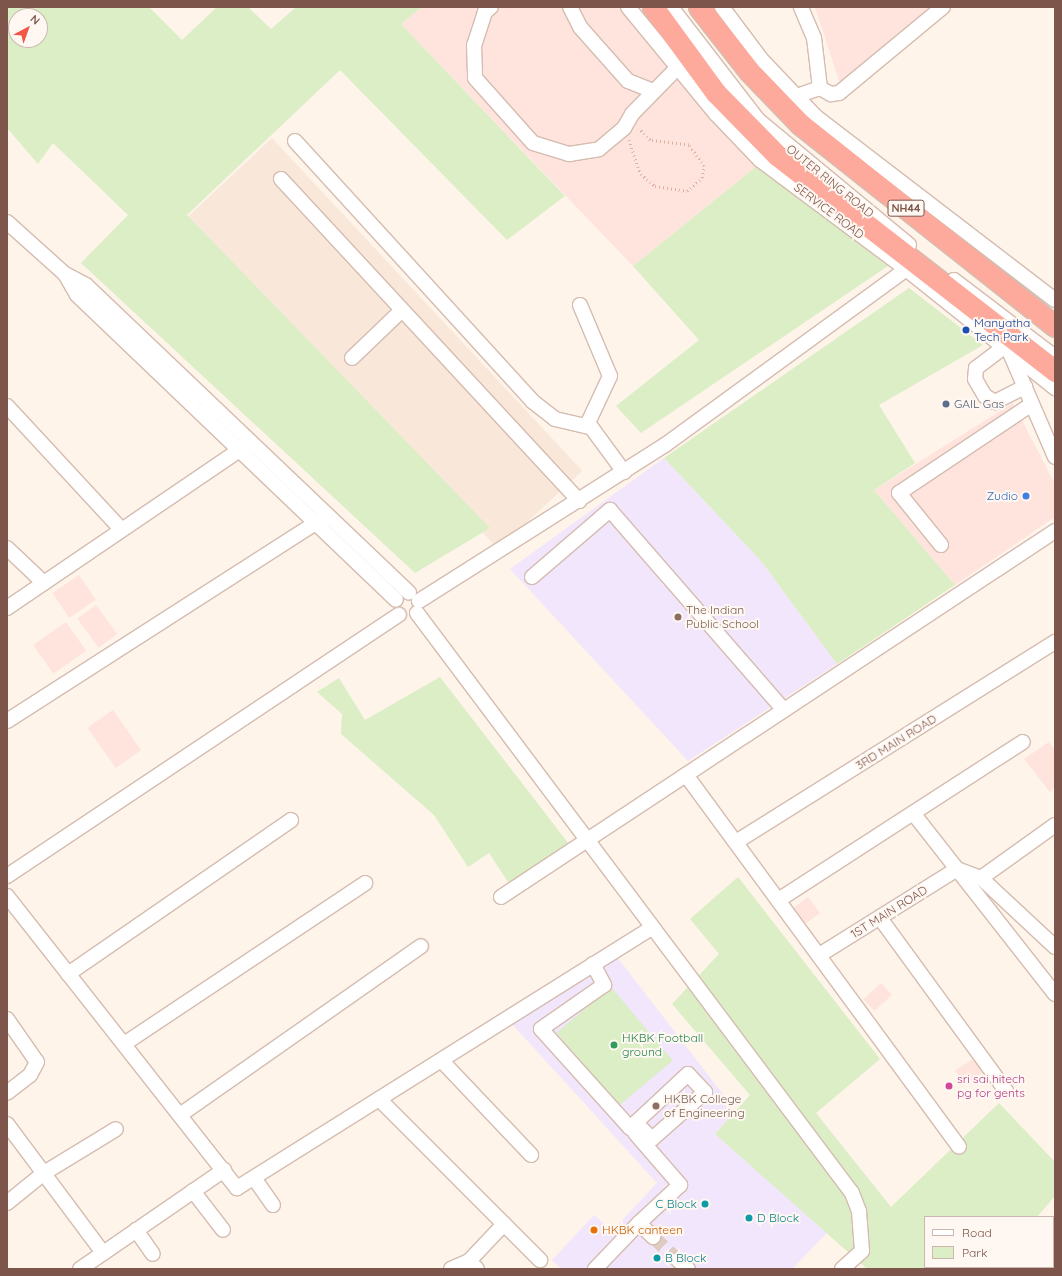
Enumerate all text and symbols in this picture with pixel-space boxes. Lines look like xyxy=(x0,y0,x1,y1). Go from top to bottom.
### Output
north arrow xyxy=(8,8,48,48)
text: N xyxy=(28,12,43,28)
street label: OUTER RING ROAD xyxy=(784,141,876,221)
street label: SERVICE ROAD xyxy=(791,180,867,242)
road number: NH44 xyxy=(887,199,925,217)
place label: Manyatha Tech Park xyxy=(974,316,1030,344)
marker: Manyatha Tech Park xyxy=(961,325,971,335)
place label: GAIL Gas xyxy=(954,397,1004,411)
marker: GAIL Gas xyxy=(941,399,951,409)
place label: Zudio xyxy=(986,489,1018,503)
marker: Zudio xyxy=(1021,491,1031,501)
place label: The Indian Public School xyxy=(686,603,759,631)
marker: The Indian Public School xyxy=(673,612,683,622)
street label: 3RD MAIN ROAD xyxy=(853,711,939,773)
street label: 1ST MAIN ROAD xyxy=(848,883,930,941)
place label: HKBK Football ground xyxy=(622,1031,703,1059)
marker: HKBK Football ground xyxy=(609,1040,619,1050)
place label: sri sai hitech pg for gents xyxy=(957,1072,1025,1100)
marker: sri sai hitech pg for gents xyxy=(944,1081,954,1091)
place label: HKBK College of Engineering xyxy=(664,1092,745,1120)
marker: HKBK College of Engineering xyxy=(651,1101,661,1111)
place label: C Block xyxy=(656,1197,697,1211)
marker: C Block xyxy=(700,1199,710,1209)
place label: D Block xyxy=(757,1211,799,1225)
marker: D Block xyxy=(744,1213,754,1223)
legend xyxy=(924,1216,1054,1268)
place label: HKBK canteen xyxy=(602,1223,683,1237)
marker: HKBK canteen xyxy=(589,1225,599,1235)
text: Road xyxy=(962,1225,992,1240)
text: Park xyxy=(962,1245,987,1260)
place label: B Block xyxy=(665,1251,706,1265)
marker: B Block xyxy=(652,1253,662,1263)

